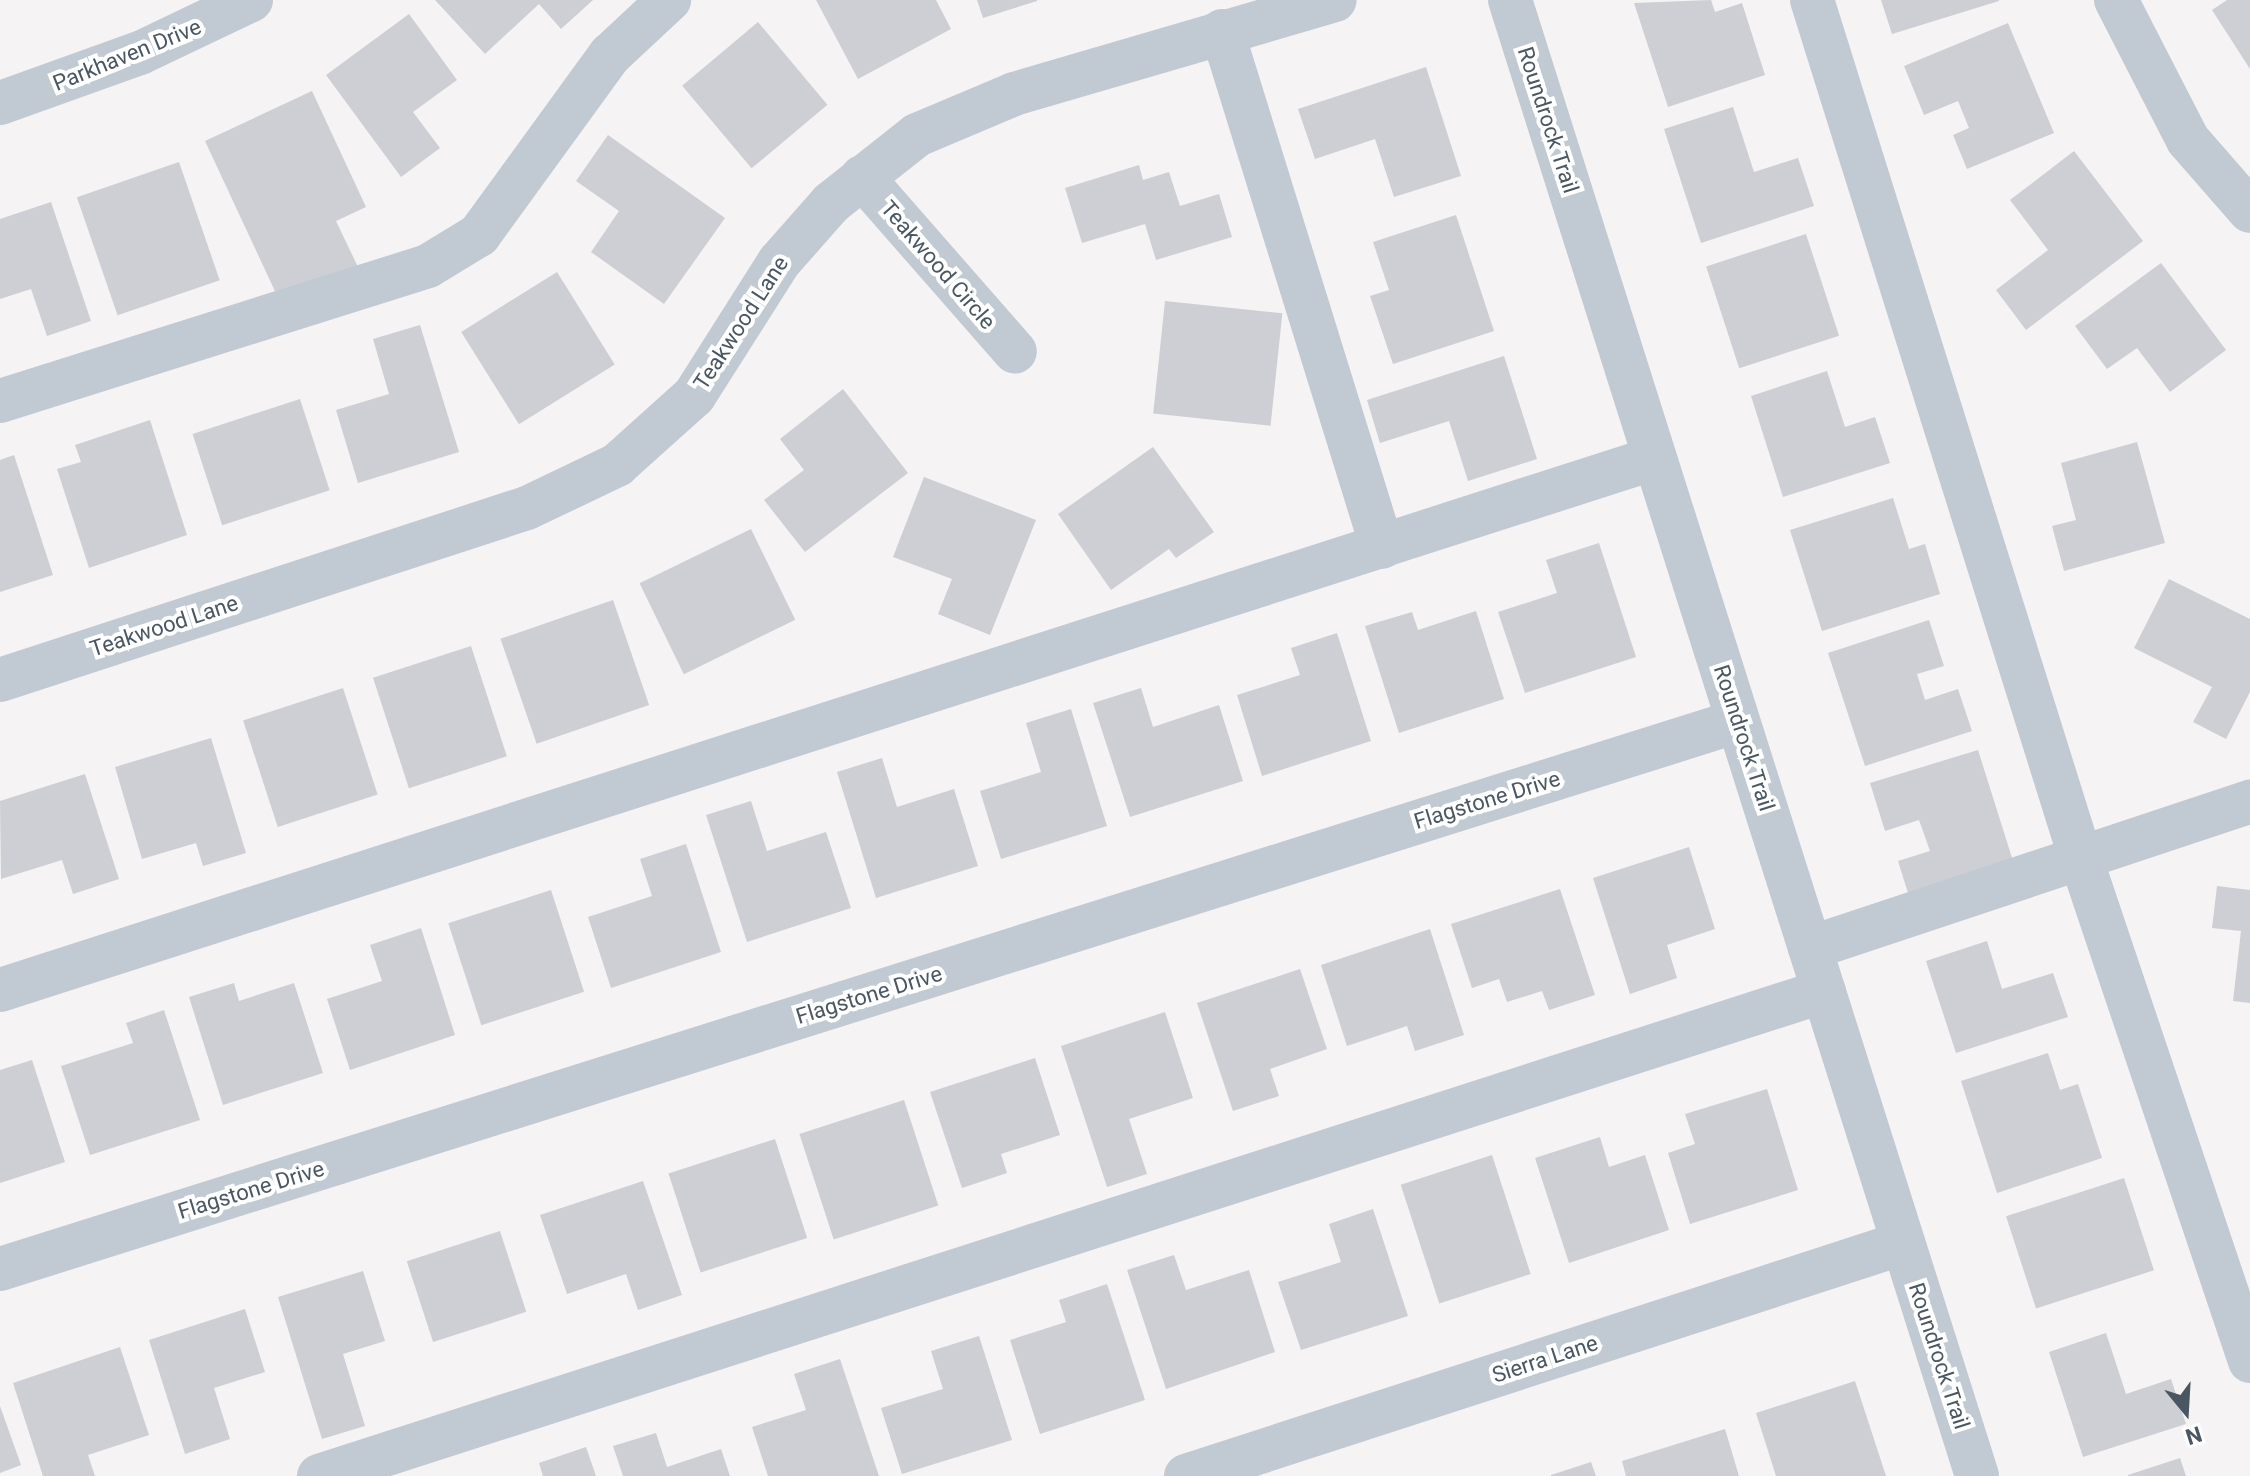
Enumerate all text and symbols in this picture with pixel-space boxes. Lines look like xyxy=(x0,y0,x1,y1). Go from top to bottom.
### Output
street label: Parkhaven Drive xyxy=(49,13,205,97)
street label: Roundrock Trail xyxy=(1512,43,1584,197)
street label: Teakwood Circle xyxy=(875,195,1001,335)
street label: Teakwood Lane xyxy=(688,251,794,395)
street label: Teakwood Lane xyxy=(87,590,241,662)
street label: Roundrock Trail xyxy=(1708,661,1780,815)
street label: Flagstone Drive xyxy=(1411,765,1563,835)
street label: Flagstone Drive xyxy=(793,960,945,1030)
street label: Flagstone Drive xyxy=(175,1155,327,1225)
street label: Roundrock Trail xyxy=(1903,1279,1975,1433)
street label: Sierra Lane xyxy=(1489,1330,1601,1388)
north arrow xyxy=(2146,1372,2226,1452)
text: N xyxy=(2182,1421,2205,1450)

